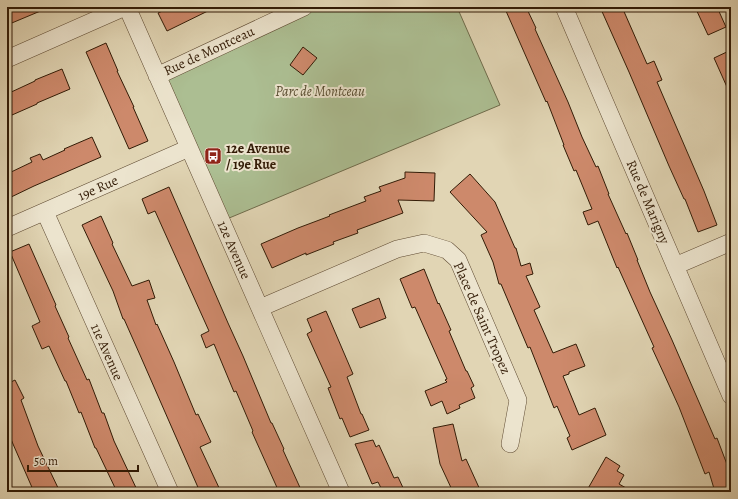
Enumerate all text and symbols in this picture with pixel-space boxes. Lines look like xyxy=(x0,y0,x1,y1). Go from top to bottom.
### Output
street label: Rue de Montceau xyxy=(160,21,258,80)
park label: Parc de Montceau xyxy=(275,82,365,101)
place label: 12e Avenue / 19e Rue xyxy=(226,139,290,174)
bus stop icon: 12e Avenue / 19e Rue xyxy=(203,146,223,166)
street label: Rue de Marigny xyxy=(622,157,675,248)
street label: 19e Rue xyxy=(75,171,121,205)
street label: 12e Avenue xyxy=(213,218,255,282)
street label: Place de Saint Tropez xyxy=(449,259,515,377)
street label: 11e Avenue xyxy=(86,321,128,383)
scale bar xyxy=(28,447,138,473)
text: 50 m xyxy=(34,453,58,469)

